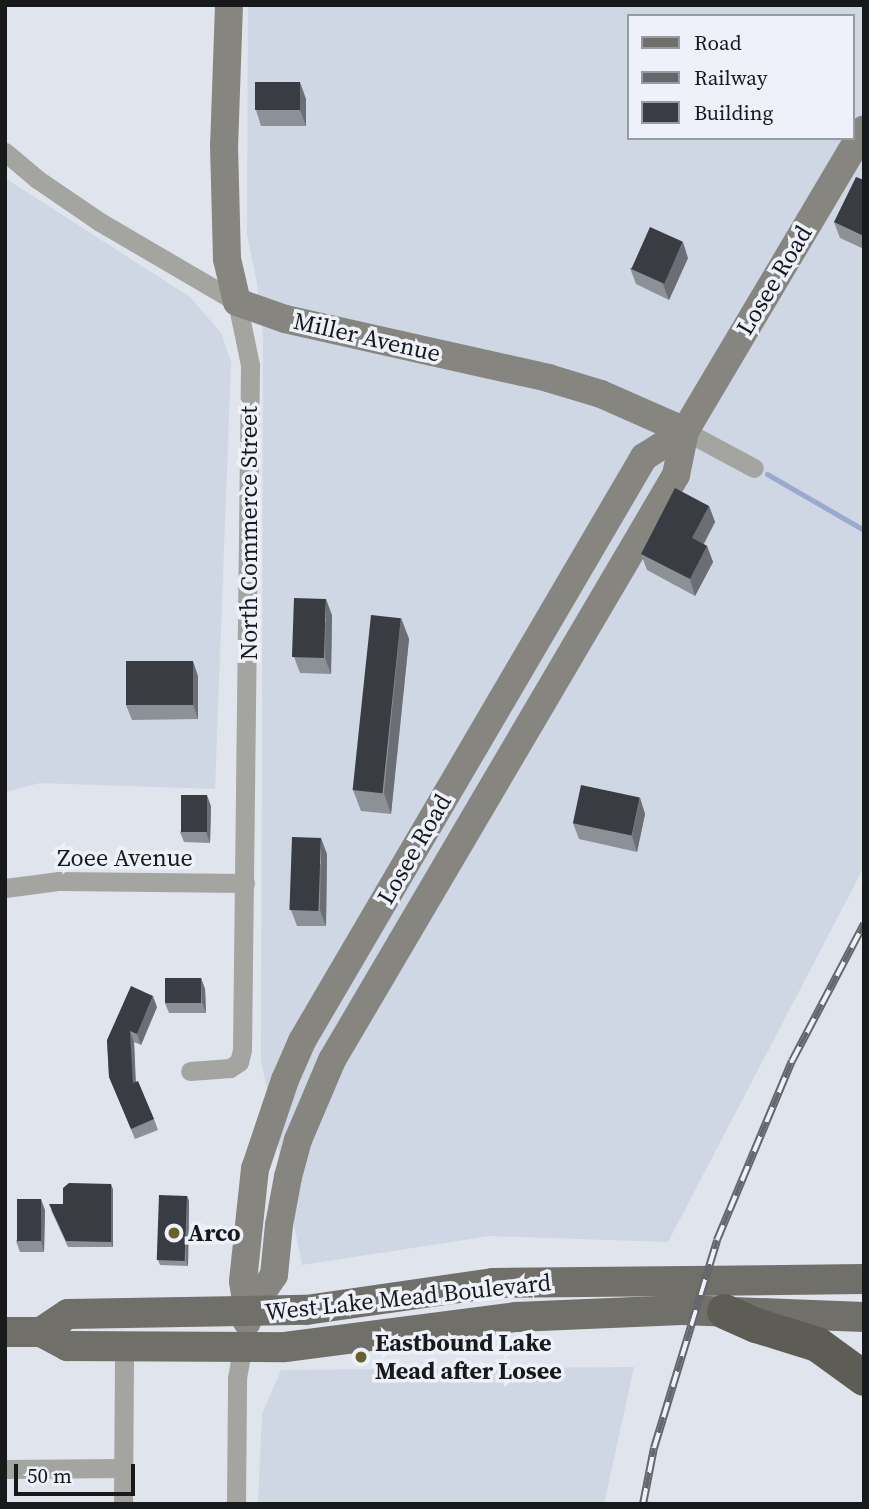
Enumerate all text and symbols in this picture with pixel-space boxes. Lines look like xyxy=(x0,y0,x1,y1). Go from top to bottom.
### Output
legend xyxy=(628,14,855,140)
text: Road xyxy=(694,28,742,57)
text: Railway xyxy=(694,63,768,92)
text: Building xyxy=(694,98,773,127)
street label: Losee Road xyxy=(730,220,818,340)
street label: Miller Avenue xyxy=(291,306,443,368)
street label: North Commerce Street xyxy=(235,406,263,660)
street label: Losee Road xyxy=(371,789,457,909)
street label: Zoee Avenue xyxy=(57,844,193,872)
place label: Arco xyxy=(188,1219,241,1247)
marker: Arco xyxy=(166,1225,182,1241)
street label: West Lake Mead Boulevard xyxy=(264,1268,552,1326)
place label: Eastbound Lake Mead after Losee xyxy=(375,1329,562,1385)
marker: Eastbound Lake Mead after Losee xyxy=(353,1349,369,1365)
scale bar xyxy=(18,1450,138,1494)
text: 50 m xyxy=(27,1461,72,1490)

